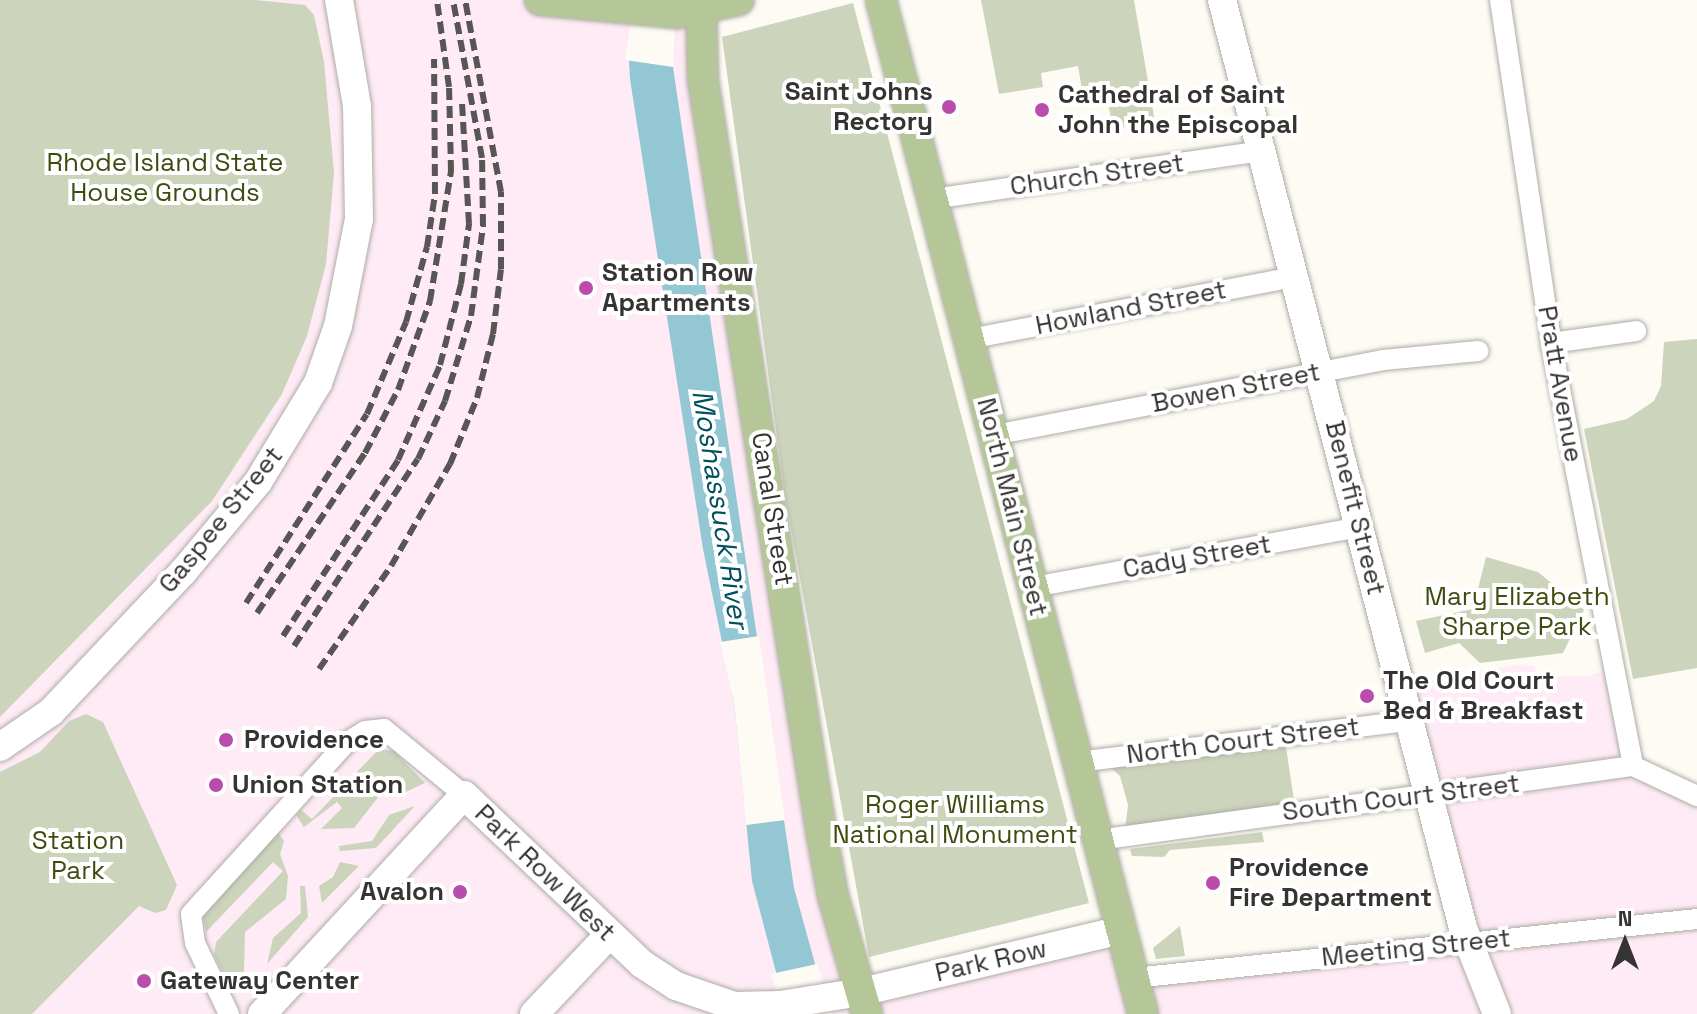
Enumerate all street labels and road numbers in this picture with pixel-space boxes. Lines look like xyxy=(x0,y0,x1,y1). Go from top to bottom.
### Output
street label: Church Street xyxy=(1008,147,1186,203)
street label: Howland Street xyxy=(1033,274,1229,342)
street label: Pratt Avenue xyxy=(1531,303,1589,465)
street label: Bowen Street xyxy=(1149,356,1323,420)
street label: North Main Street xyxy=(970,395,1054,619)
street label: Benefit Street xyxy=(1318,418,1392,598)
street label: Canal Street xyxy=(744,430,800,588)
street label: Gaspee Street xyxy=(152,440,290,600)
street label: Cady Street xyxy=(1120,529,1274,585)
street label: North Court Street xyxy=(1125,711,1361,771)
street label: South Court Street xyxy=(1280,768,1522,828)
street label: Park Row West xyxy=(468,798,622,948)
street label: Meeting Street xyxy=(1320,923,1512,973)
street label: Park Row xyxy=(932,933,1050,989)

